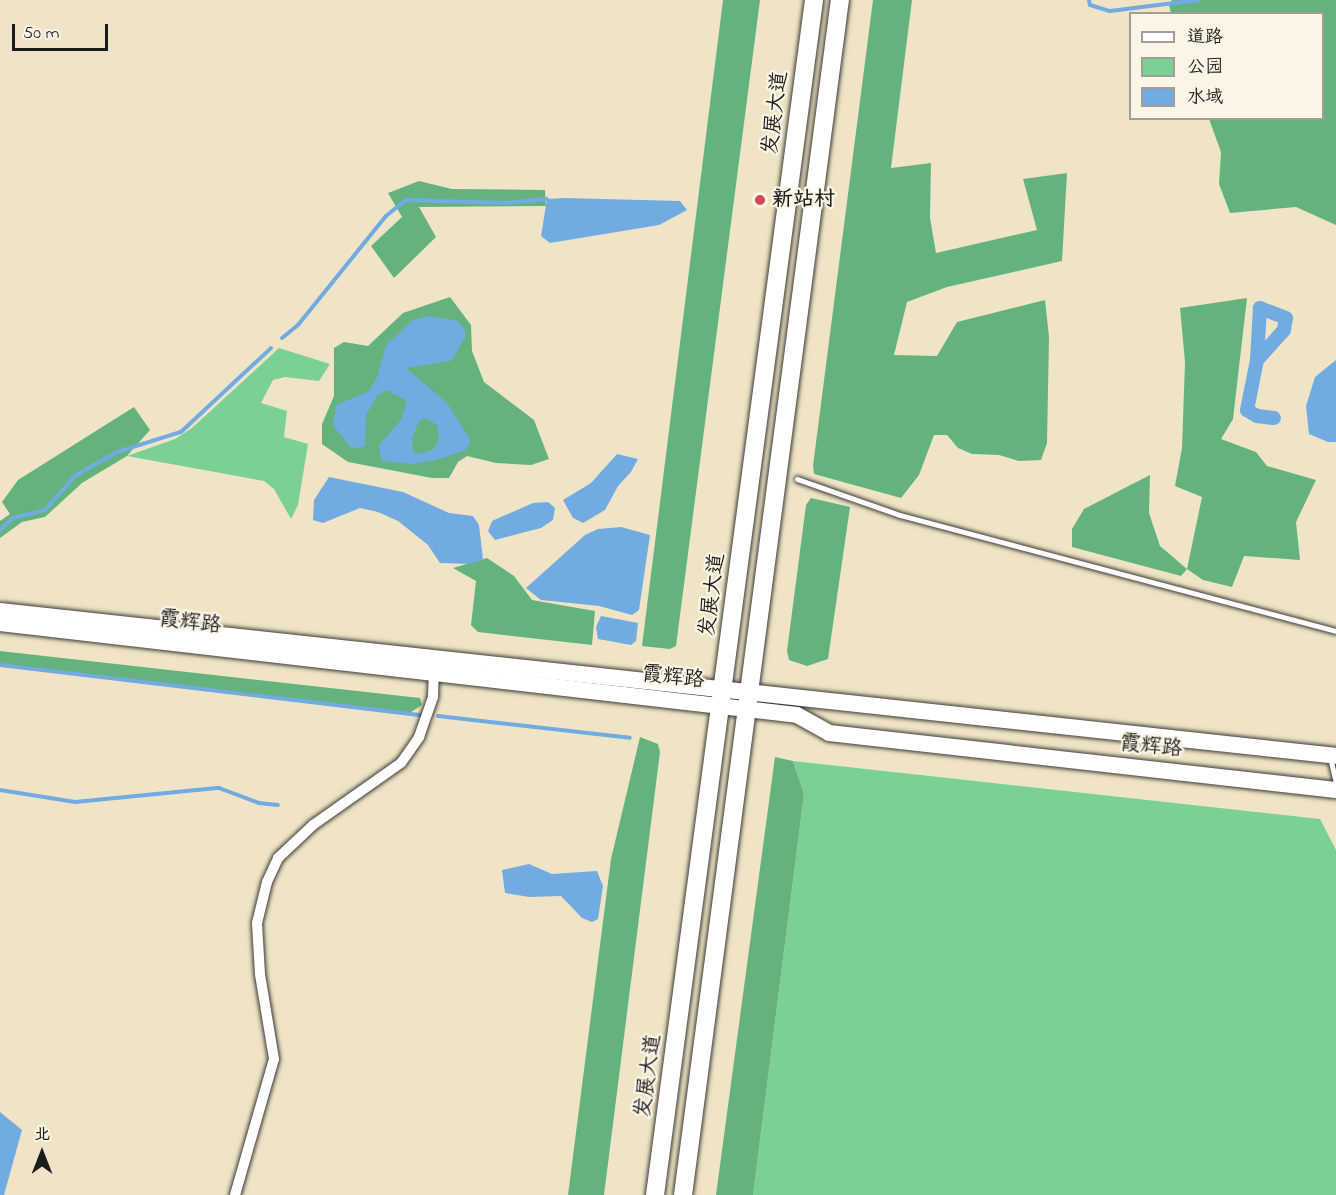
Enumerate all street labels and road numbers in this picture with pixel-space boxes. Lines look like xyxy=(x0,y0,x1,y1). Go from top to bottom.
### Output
street label: 发展大道 xyxy=(758,70,794,156)
street label: 发展大道 xyxy=(695,552,731,638)
street label: 霞辉路 xyxy=(157,607,223,639)
street label: 霞辉路 xyxy=(640,662,706,694)
street label: 霞辉路 xyxy=(1118,731,1184,763)
street label: 发展大道 xyxy=(631,1033,667,1119)

